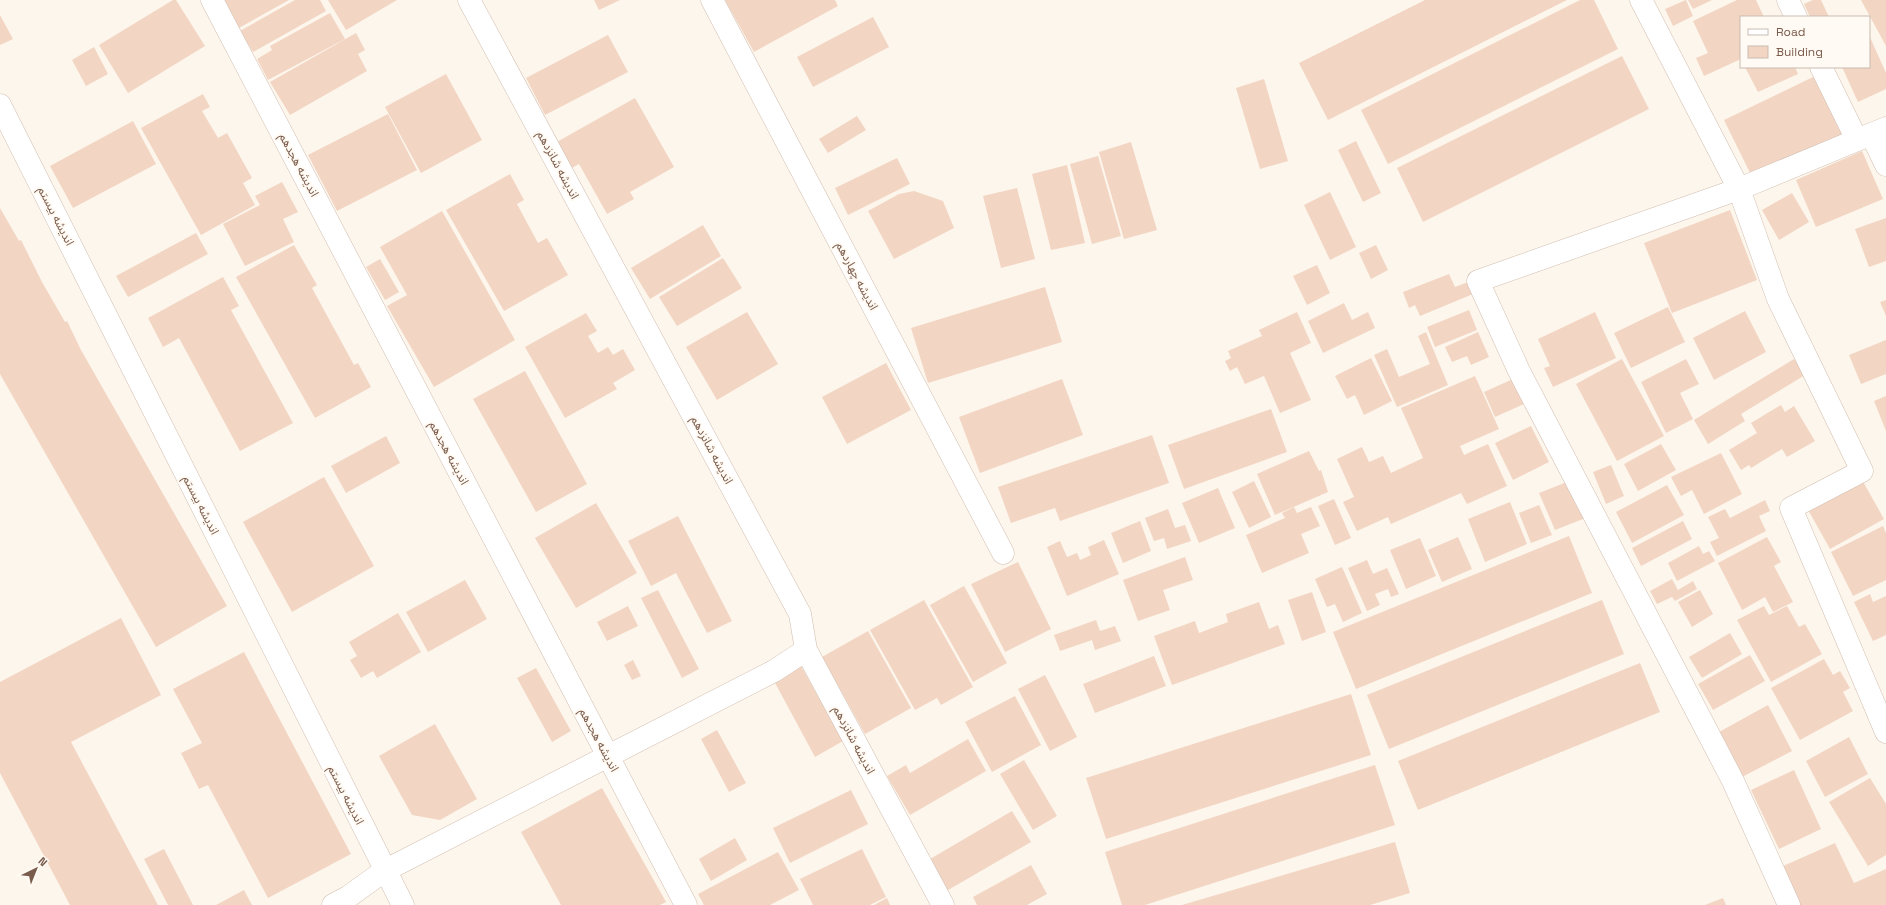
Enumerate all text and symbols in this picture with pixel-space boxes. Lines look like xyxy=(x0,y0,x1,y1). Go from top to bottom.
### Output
legend xyxy=(1740,16,1870,68)
text: Road xyxy=(1776,24,1805,40)
text: Building xyxy=(1776,44,1823,60)
street label: اندیشه شانزدهم xyxy=(532,128,583,202)
street label: اندیشه هجدهم xyxy=(275,130,322,200)
street label: اندیشه بیستم xyxy=(33,184,78,249)
street label: اندیشه چهاردهم xyxy=(831,239,882,314)
street label: اندیشه شانزدهم xyxy=(686,413,737,487)
street label: اندیشه هجدهم xyxy=(425,418,472,488)
street label: اندیشه بیستم xyxy=(178,473,223,538)
street label: اندیشه شانزدهم xyxy=(828,703,879,777)
street label: اندیشه هجدهم xyxy=(575,705,622,775)
street label: اندیشه بیستم xyxy=(323,763,368,828)
north arrow xyxy=(16,849,56,889)
text: N xyxy=(35,854,50,869)

